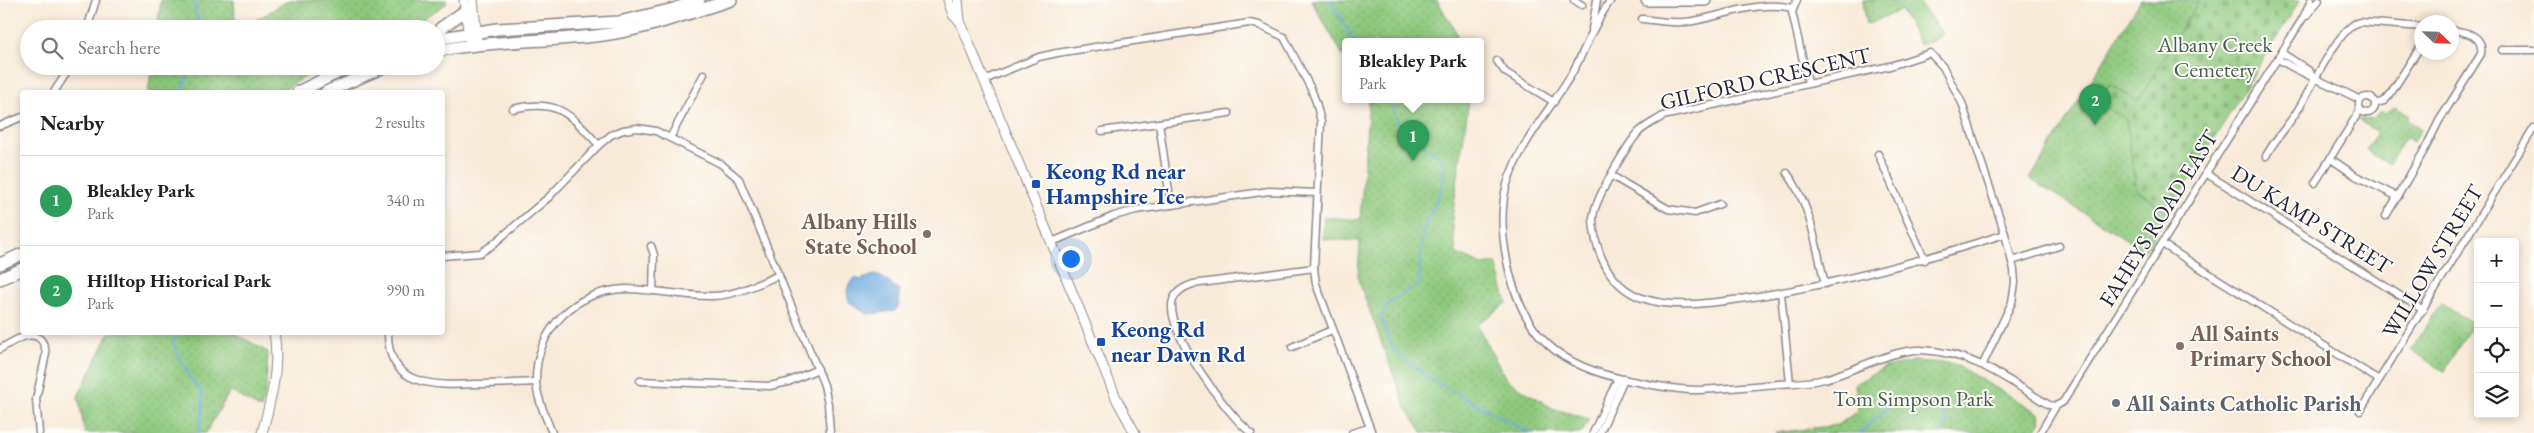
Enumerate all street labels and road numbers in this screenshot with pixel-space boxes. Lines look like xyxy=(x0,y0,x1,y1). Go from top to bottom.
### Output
street label: GILFORD CRESCENT xyxy=(1657,40,1873,117)
street label: FAHEYS ROAD EAST xyxy=(2092,124,2225,312)
street label: DU KAMP STREET xyxy=(2226,158,2398,281)
street label: WILLOW STREET xyxy=(2375,179,2490,343)

